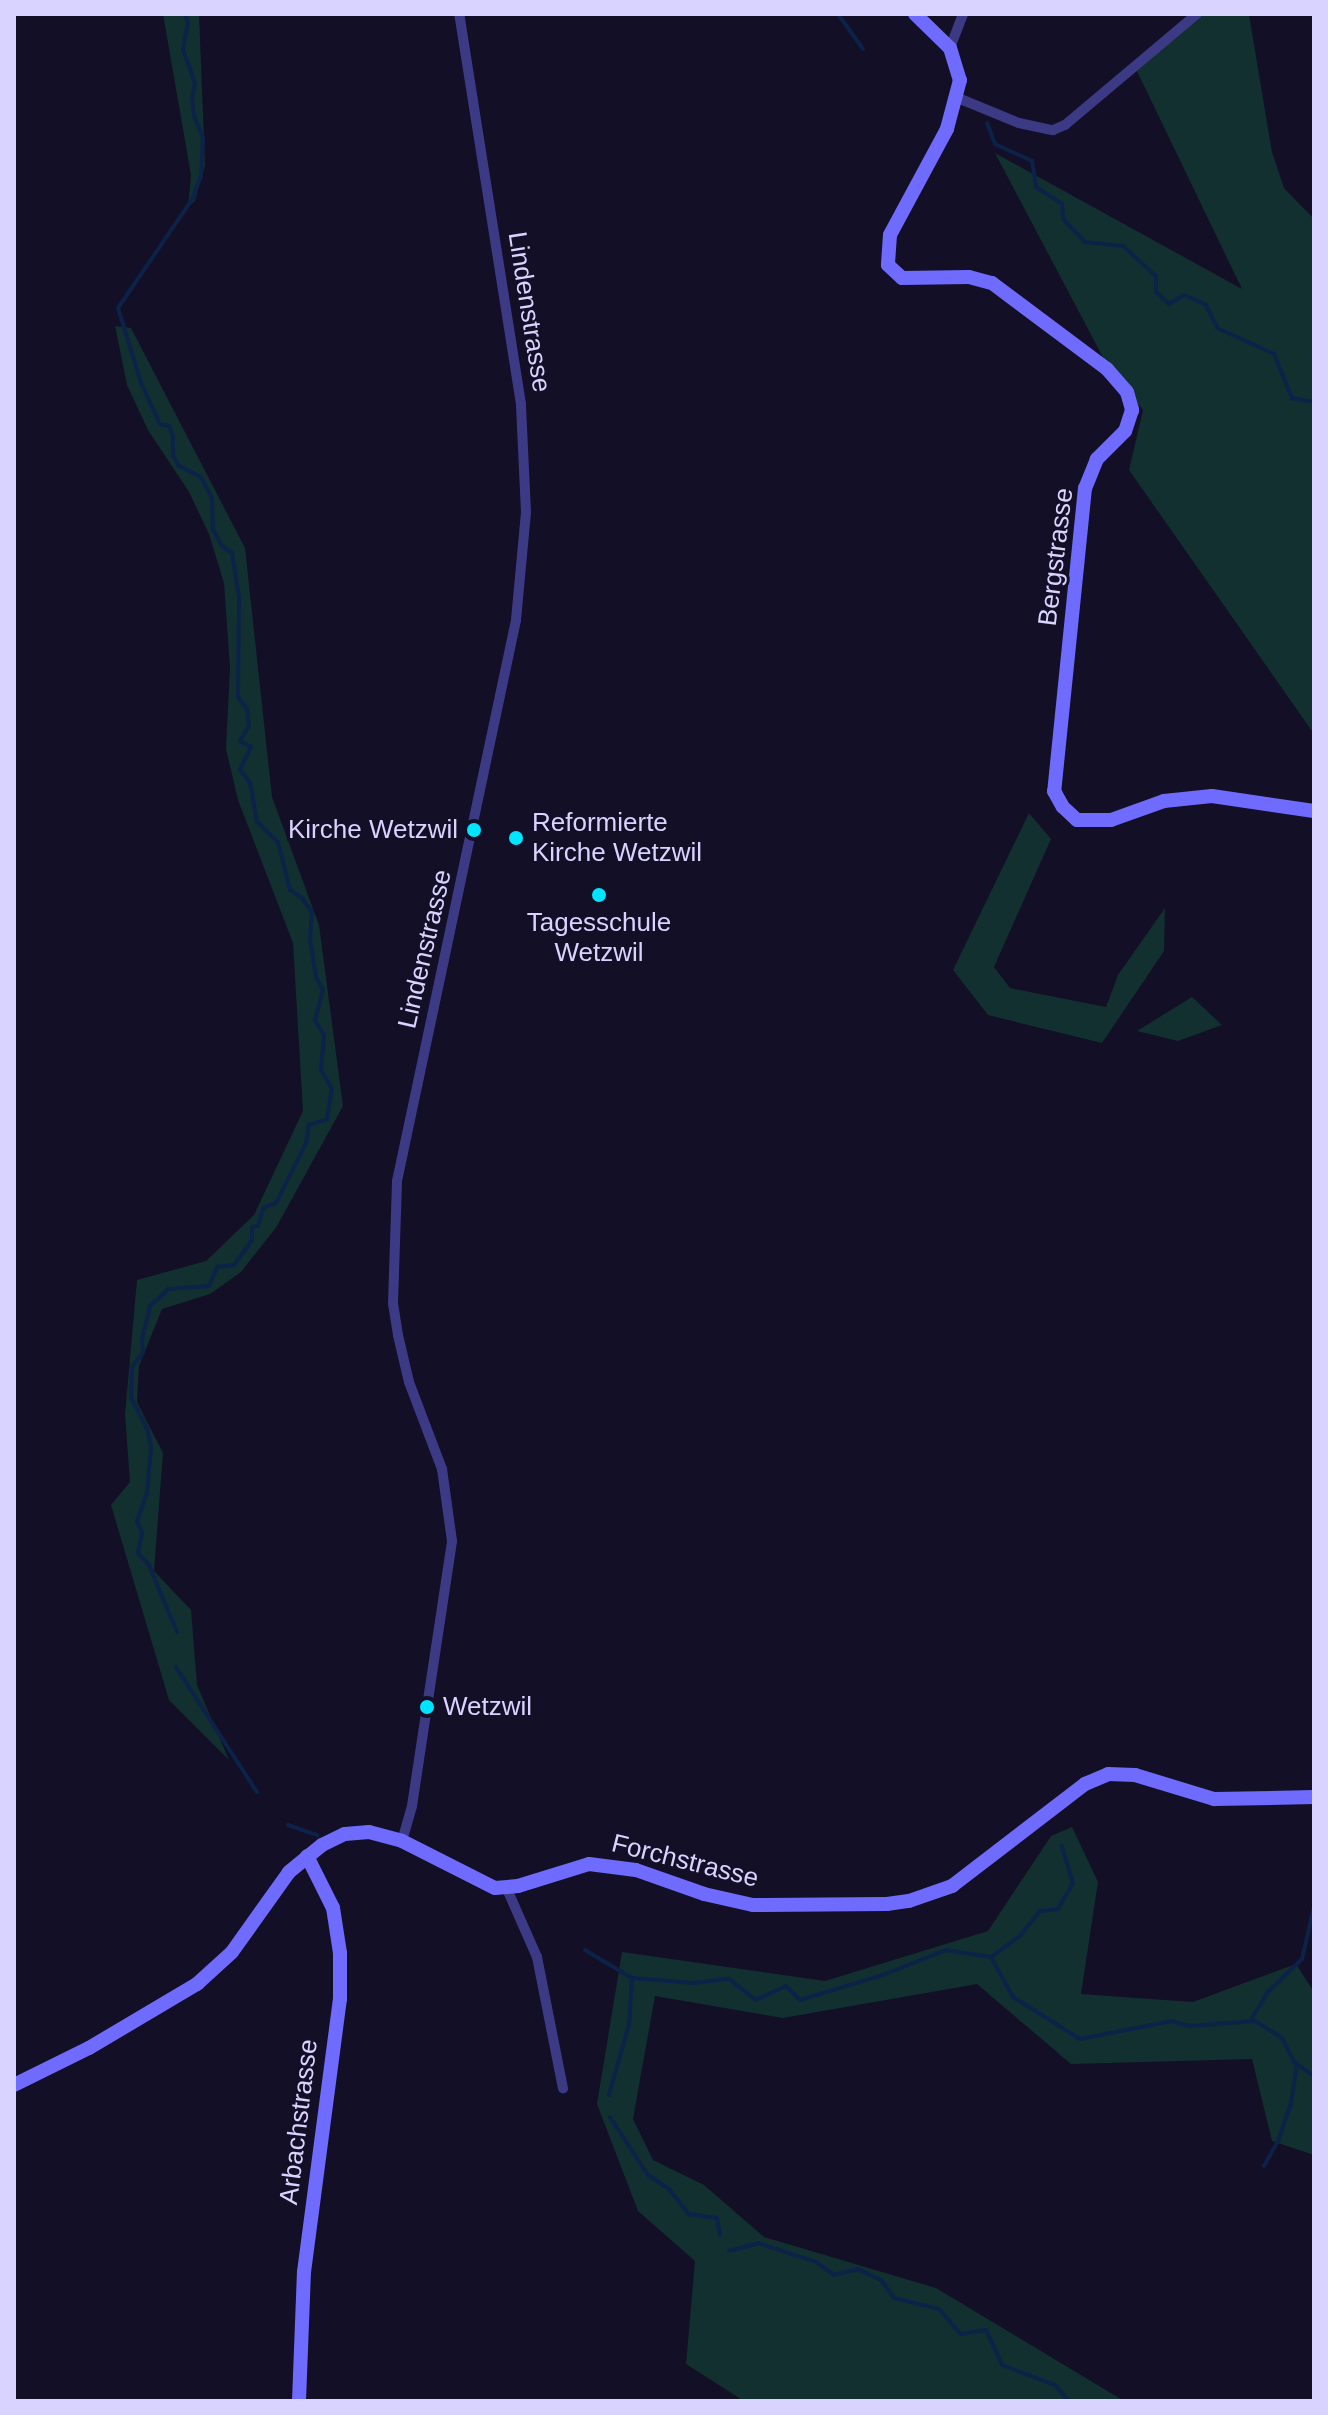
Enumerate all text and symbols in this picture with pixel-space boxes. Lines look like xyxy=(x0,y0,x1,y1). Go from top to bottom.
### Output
street label: Lindenstrasse xyxy=(501,230,557,394)
street label: Bergstrasse xyxy=(1032,486,1080,628)
place label: Reformierte Kirche Wetzwil xyxy=(532,807,702,868)
place label: Kirche Wetzwil xyxy=(288,814,458,846)
marker: Kirche Wetzwil xyxy=(465,821,483,839)
marker: Reformierte Kirche Wetzwil xyxy=(507,829,525,847)
street label: Lindenstrasse xyxy=(392,867,458,1031)
marker: Tagesschule Wetzwil xyxy=(590,886,608,904)
place label: Tagesschule Wetzwil xyxy=(527,907,671,968)
place label: Wetzwil xyxy=(443,1691,532,1723)
marker: Wetzwil xyxy=(418,1698,436,1716)
street label: Forchstrasse xyxy=(608,1828,762,1894)
street label: Arbachstrasse xyxy=(273,2038,325,2206)

